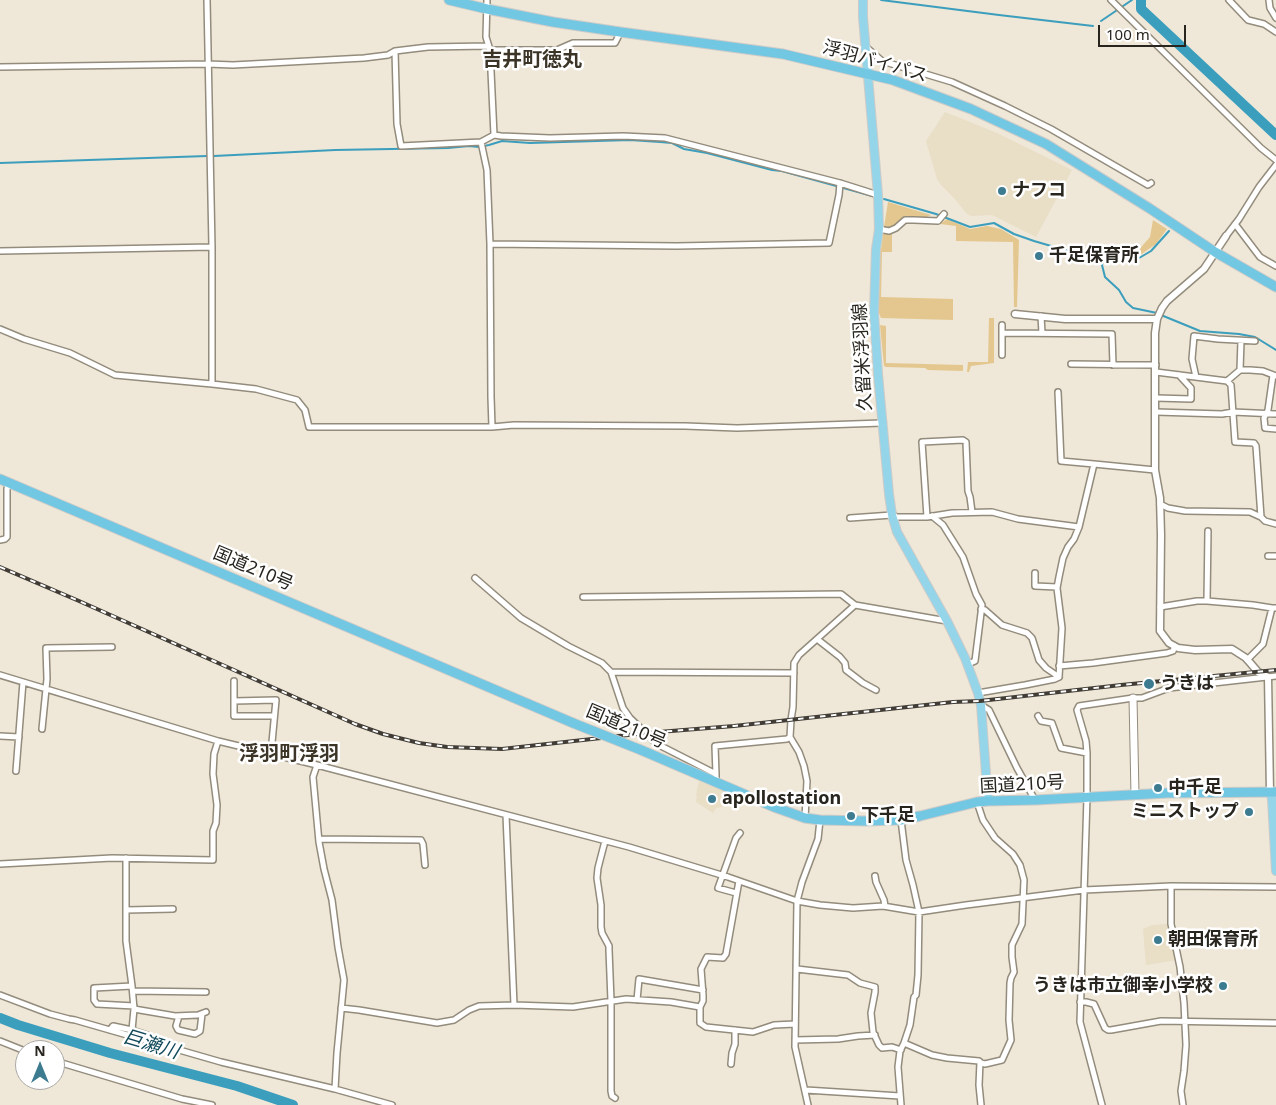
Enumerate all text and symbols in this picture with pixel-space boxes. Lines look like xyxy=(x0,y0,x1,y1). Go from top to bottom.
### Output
scale bar xyxy=(1101,15,1188,47)
text: 100 m xyxy=(1106,24,1150,44)
street label: 浮羽バイパス xyxy=(820,37,930,87)
district label: 吉井町徳丸 xyxy=(482,48,582,72)
place label: ナフコ xyxy=(1012,180,1066,202)
marker: ナフコ xyxy=(996,185,1008,197)
place label: 千足保育所 xyxy=(1049,245,1139,267)
marker: 千足保育所 xyxy=(1033,250,1045,262)
street label: 久留米浮羽線 xyxy=(849,303,877,411)
street label: 国道210号 xyxy=(210,542,296,596)
place label: うきは xyxy=(1160,673,1214,695)
marker: うきは xyxy=(1142,677,1156,691)
street label: 国道210号 xyxy=(583,700,669,754)
district label: 浮羽町浮羽 xyxy=(239,742,339,766)
street label: 国道210号 xyxy=(979,772,1065,798)
place label: 中千足 xyxy=(1168,777,1222,799)
marker: 中千足 xyxy=(1152,782,1164,794)
place label: apollostation xyxy=(722,788,841,810)
marker: apollostation xyxy=(706,793,718,805)
place label: ミニストップ xyxy=(1131,801,1239,823)
place label: 下千足 xyxy=(861,805,915,827)
marker: ミニストップ xyxy=(1243,806,1255,818)
marker: 下千足 xyxy=(845,810,857,822)
place label: 朝田保育所 xyxy=(1168,929,1258,951)
marker: 朝田保育所 xyxy=(1152,934,1164,946)
place label: うきは市立御幸小学校 xyxy=(1033,975,1213,997)
marker: うきは市立御幸小学校 xyxy=(1217,980,1229,992)
water label: 巨瀬川 xyxy=(120,1026,182,1064)
north arrow xyxy=(15,1040,65,1090)
text: N xyxy=(34,1041,46,1060)

